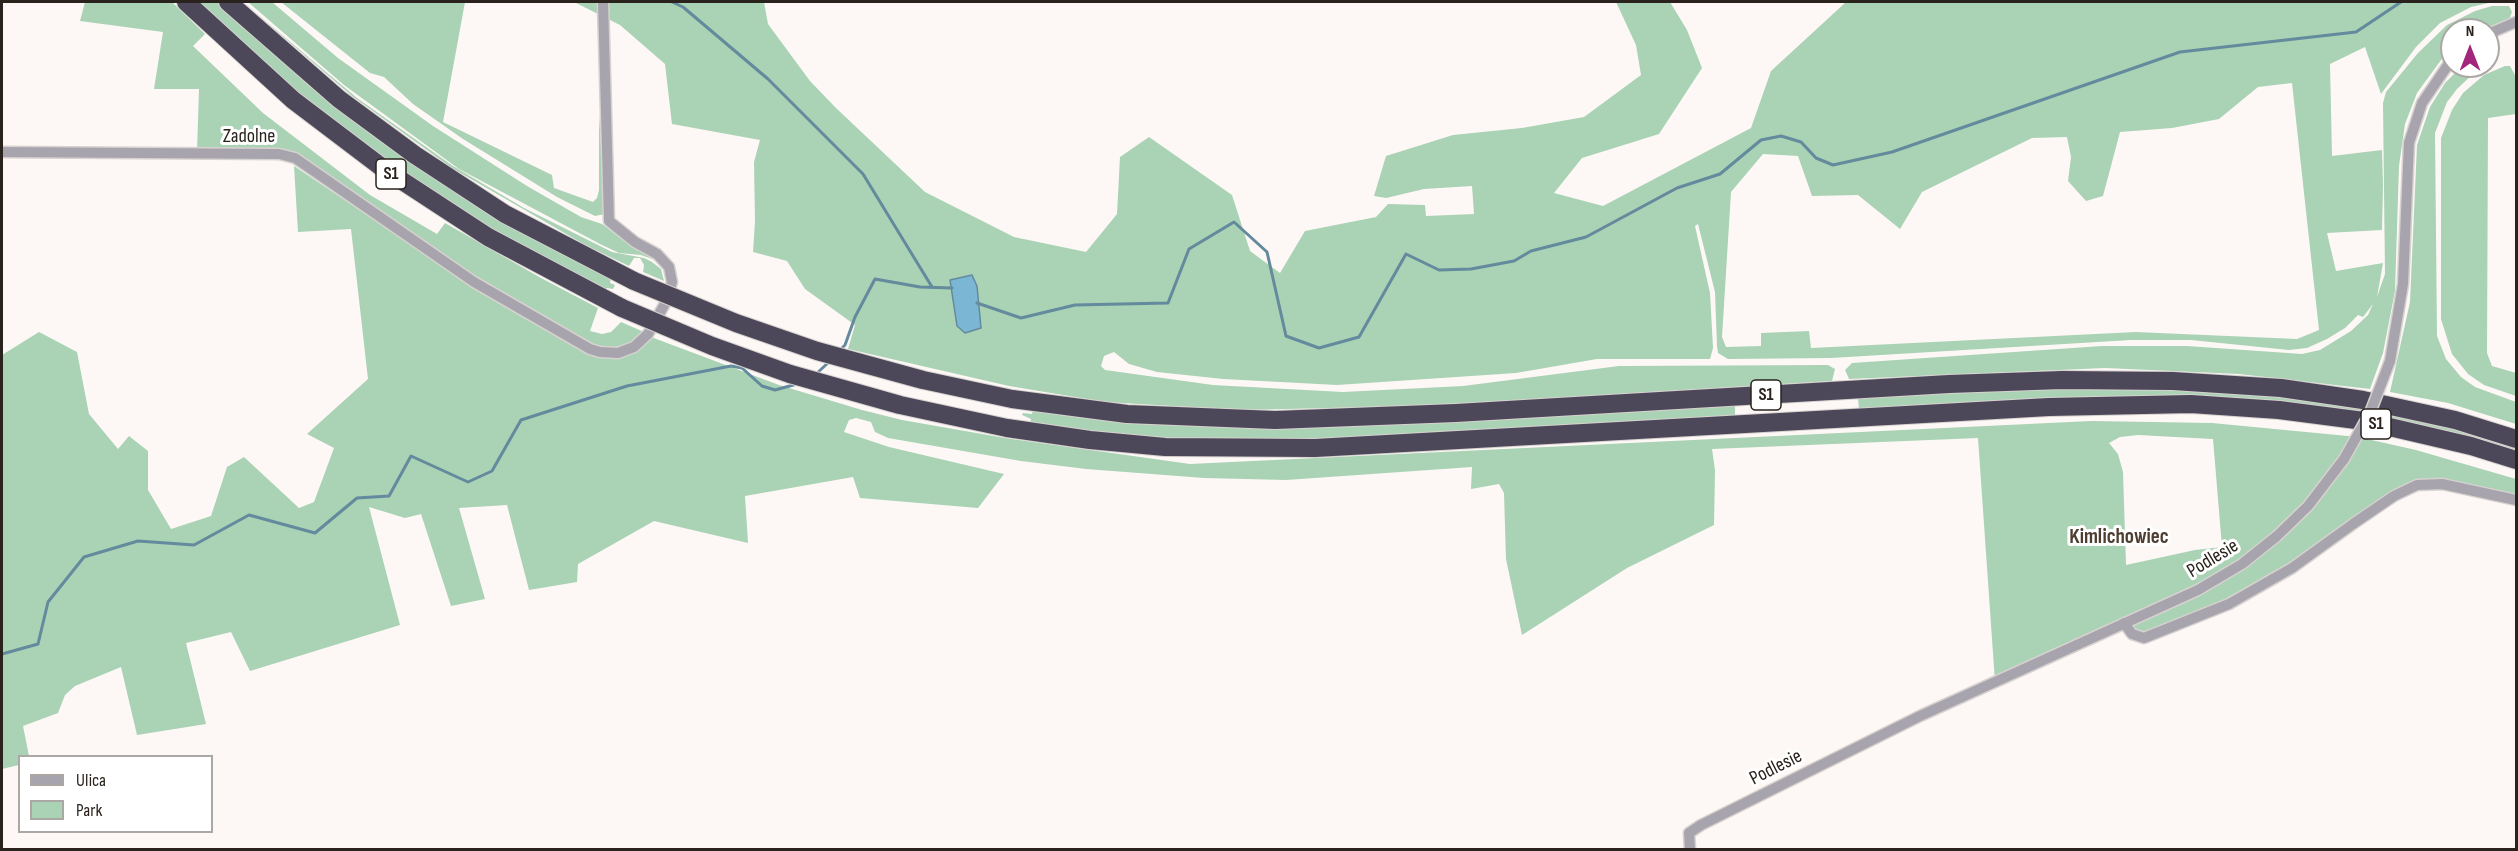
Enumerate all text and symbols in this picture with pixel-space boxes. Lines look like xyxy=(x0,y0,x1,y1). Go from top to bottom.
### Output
north arrow xyxy=(2440,18,2500,78)
text: N xyxy=(2466,22,2474,41)
street label: Zadolne xyxy=(223,125,275,149)
road number: S1 xyxy=(376,159,406,189)
road number: S1 xyxy=(1751,380,1781,410)
road number: S1 xyxy=(2361,409,2391,439)
district label: Kimlichowiec xyxy=(2069,525,2169,551)
street label: Podlesie xyxy=(2183,534,2243,584)
street label: Podlesie xyxy=(1746,745,1806,791)
legend xyxy=(18,755,213,833)
text: Ulica xyxy=(76,770,106,791)
text: Park xyxy=(76,800,102,821)

